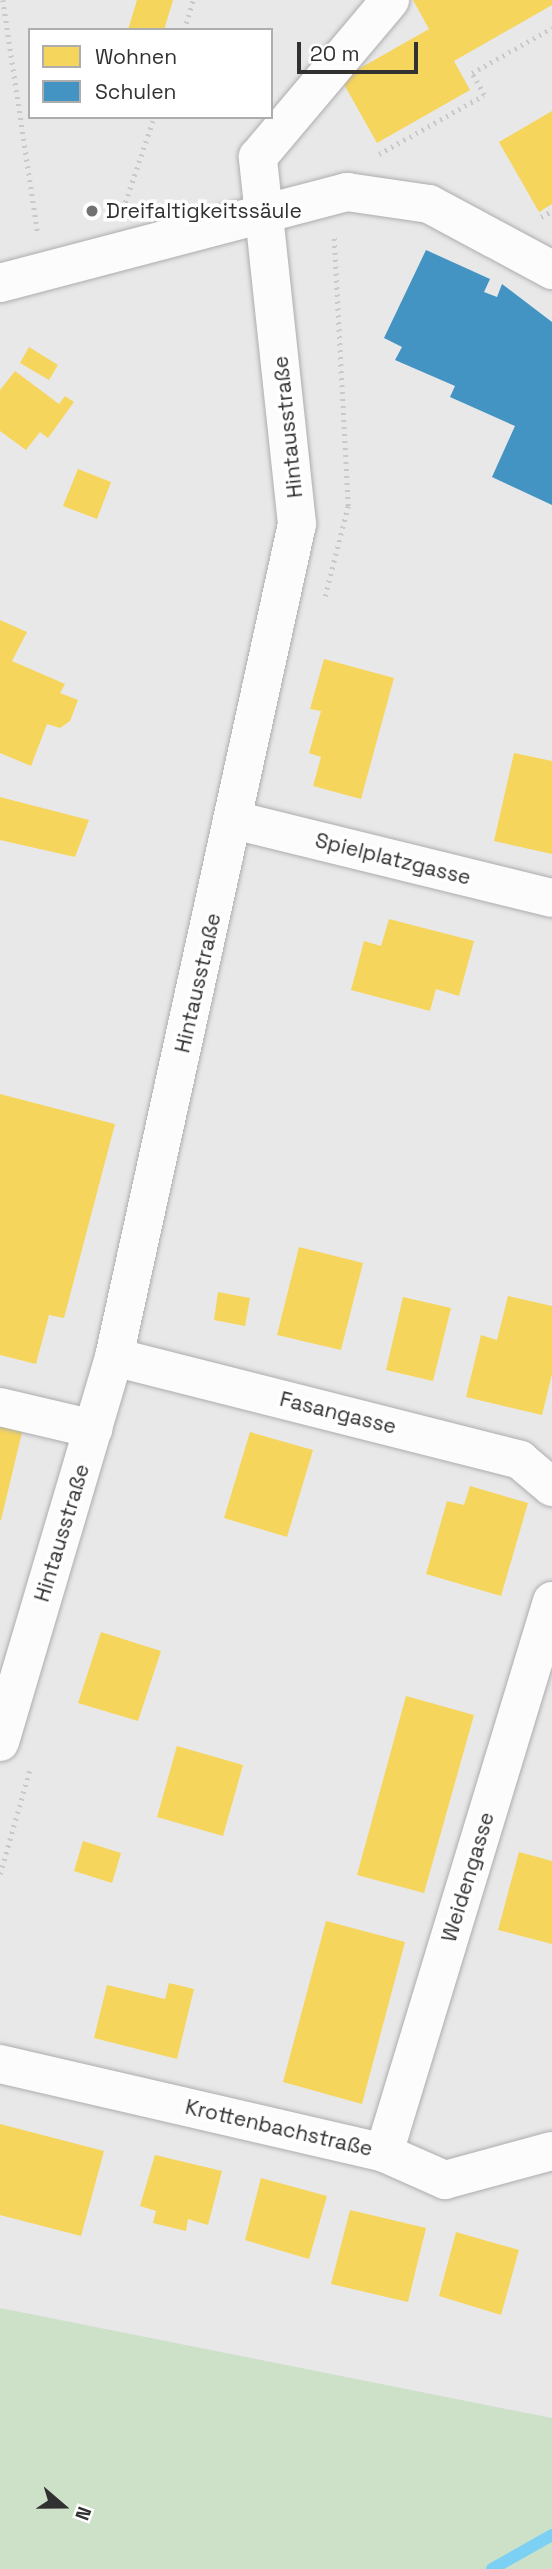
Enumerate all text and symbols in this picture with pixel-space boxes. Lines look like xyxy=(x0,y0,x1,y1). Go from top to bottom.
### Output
legend xyxy=(28,28,273,119)
scale bar xyxy=(300,28,421,72)
text: 20 m xyxy=(310,40,360,67)
text: Wohnen xyxy=(95,43,177,70)
text: Schulen xyxy=(95,78,176,105)
place label: Dreifaltigkeitssäule xyxy=(106,198,302,224)
marker: Dreifaltigkeitssäule xyxy=(84,203,100,219)
street label: Hintausstraße xyxy=(268,355,308,499)
street label: Spielplatzgasse xyxy=(313,827,473,891)
street label: Hintausstraße xyxy=(170,911,226,1055)
street label: Fasangasse xyxy=(277,1386,399,1440)
street label: Hintausstraße xyxy=(29,1461,95,1605)
street label: Weidengasse xyxy=(436,1809,500,1945)
street label: Krottenbachstraße xyxy=(183,2094,375,2162)
north arrow xyxy=(28,2471,98,2541)
text: N xyxy=(69,2503,97,2524)

